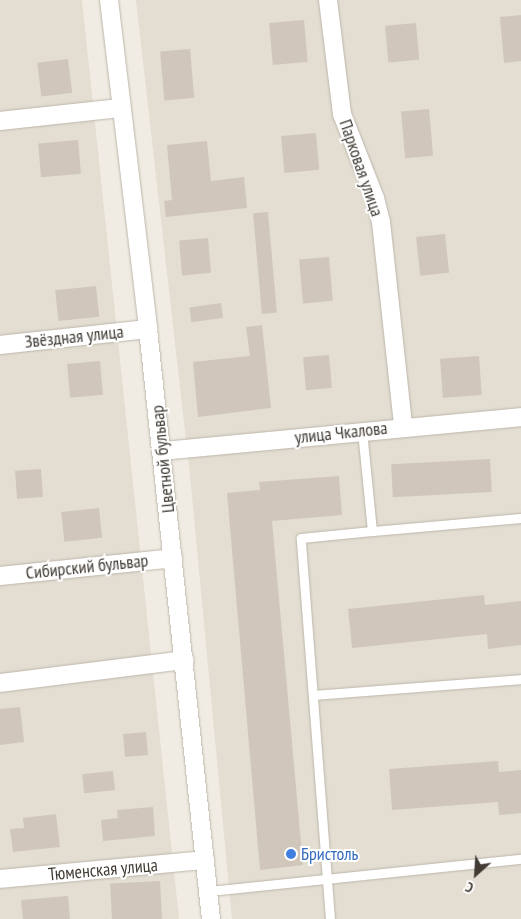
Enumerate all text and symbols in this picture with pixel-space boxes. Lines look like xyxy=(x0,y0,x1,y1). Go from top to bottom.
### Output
street label: Парковая улица xyxy=(334,117,388,219)
street label: Звёздная улица xyxy=(23,321,125,353)
street label: Цветной бульвар xyxy=(147,404,179,514)
street label: улица Чкалова xyxy=(294,417,388,449)
street label: Сибирский бульвар xyxy=(25,550,149,584)
place label: Бристоль xyxy=(301,843,358,865)
marker: Бристоль xyxy=(285,848,297,860)
north arrow xyxy=(451,849,501,899)
street label: Тюменская улица xyxy=(47,854,159,886)
text: С xyxy=(463,878,476,897)

